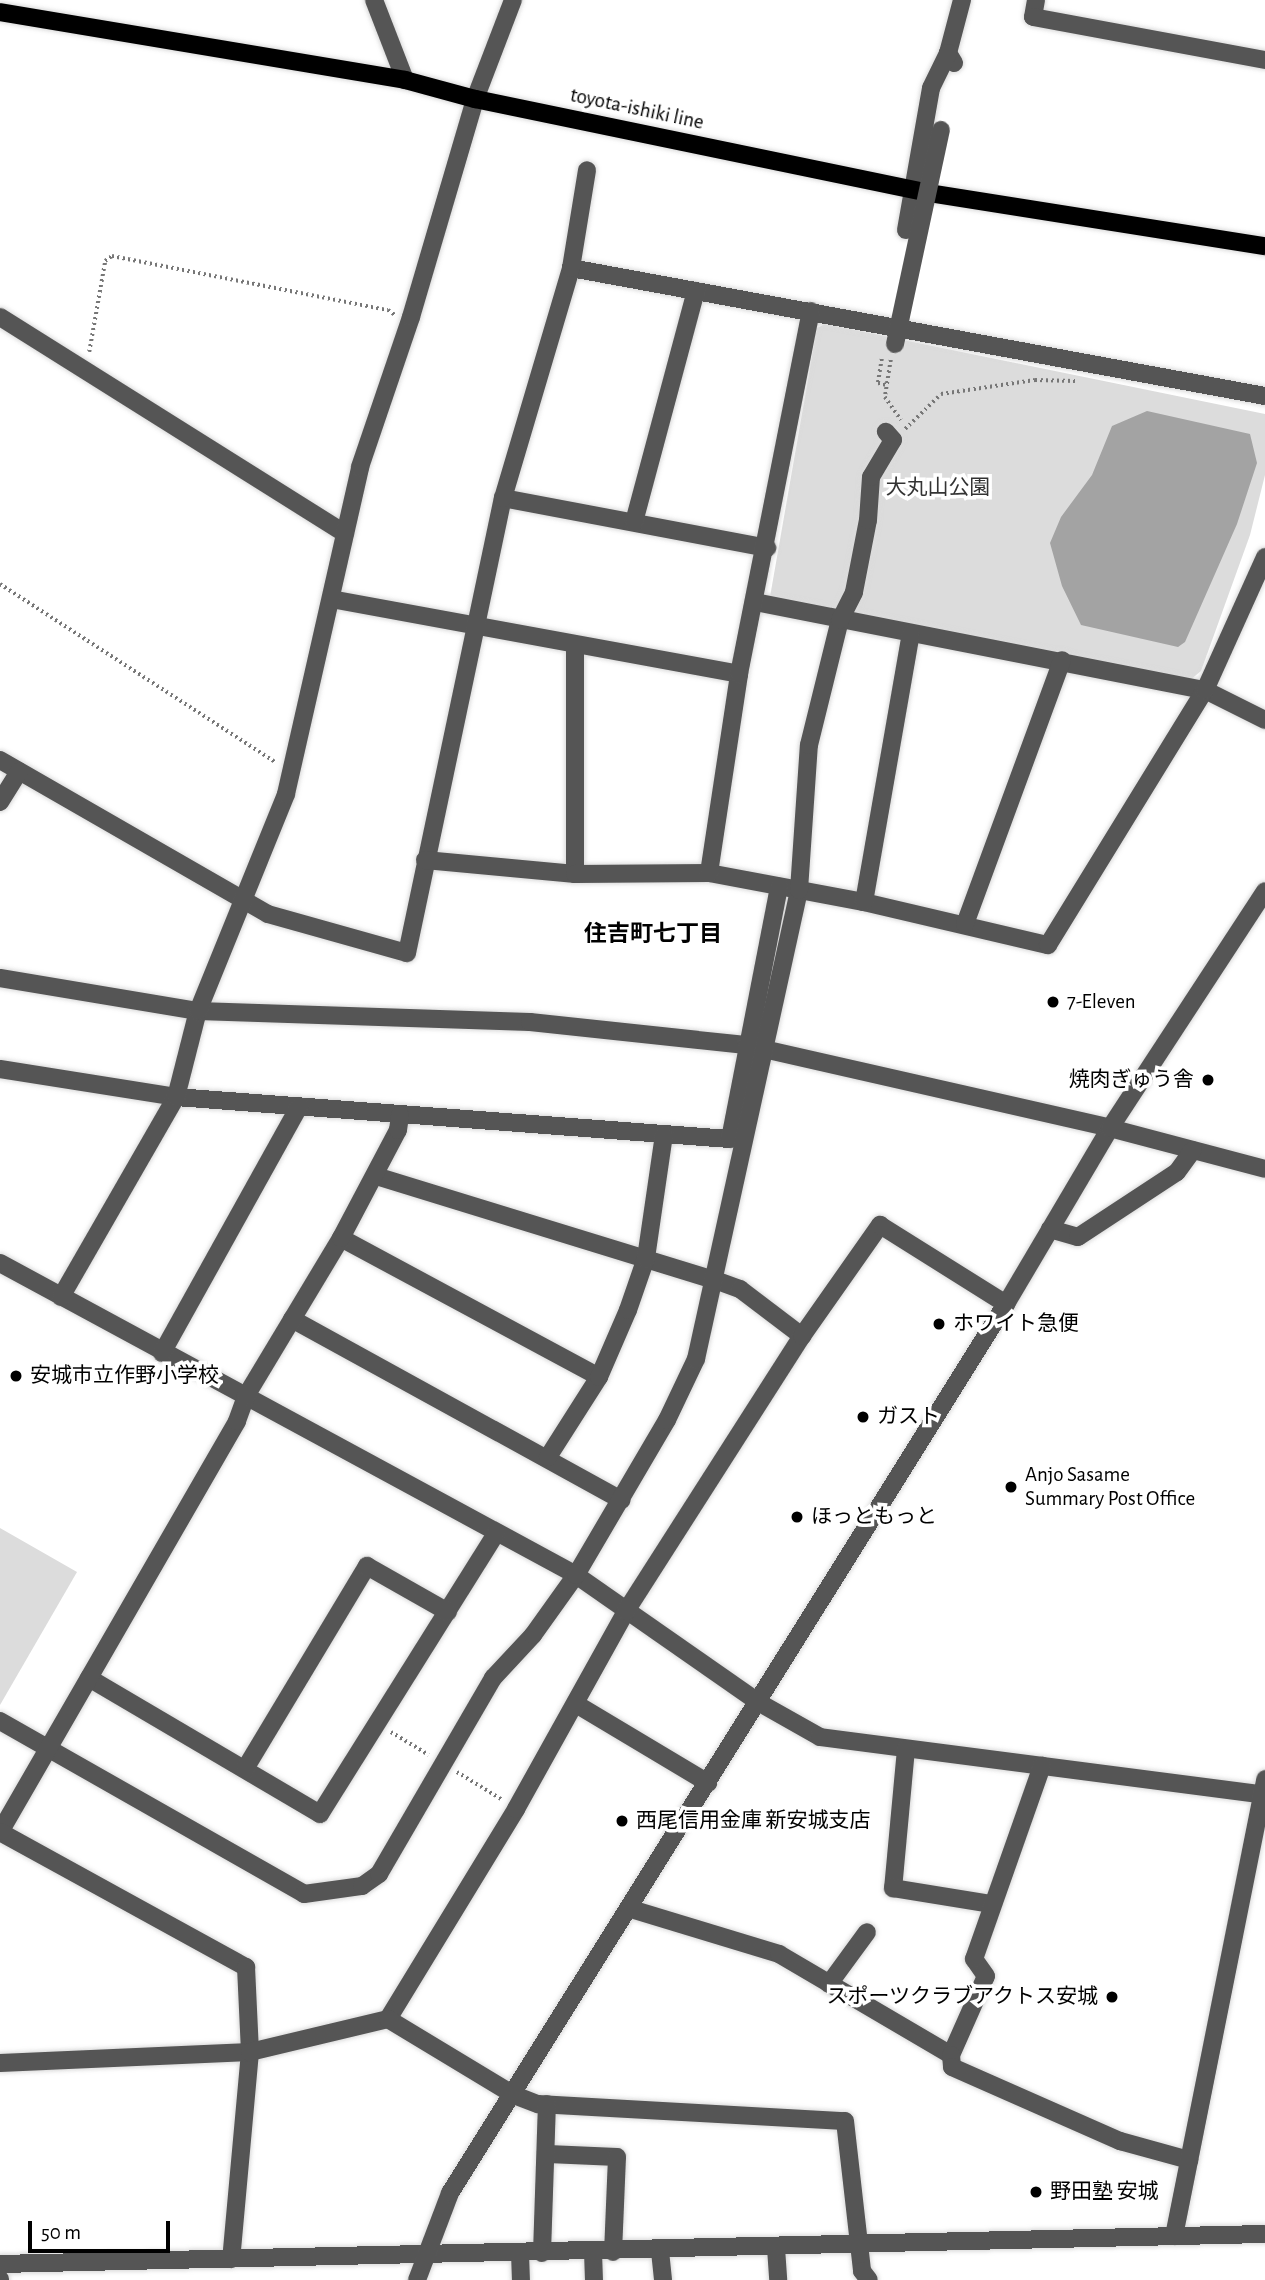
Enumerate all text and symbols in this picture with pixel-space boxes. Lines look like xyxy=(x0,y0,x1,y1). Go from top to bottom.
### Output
street label: toyota-ishiki line xyxy=(568,83,706,135)
park label: 大丸山公園 xyxy=(886,475,990,501)
district label: 住吉町七丁目 xyxy=(584,921,722,949)
place label: 7-Eleven xyxy=(1067,989,1136,1015)
marker: 7-Eleven xyxy=(1045,994,1061,1010)
place label: 焼肉ぎゅう舎 xyxy=(1068,1067,1194,1093)
marker: 焼肉ぎゅう舎 xyxy=(1200,1072,1216,1088)
place label: ホワイト急便 xyxy=(953,1311,1079,1337)
marker: ホワイト急便 xyxy=(931,1316,947,1332)
place label: 安城市立作野小学校 xyxy=(30,1363,219,1389)
marker: 安城市立作野小学校 xyxy=(8,1368,24,1384)
place label: ガスト xyxy=(877,1404,940,1430)
marker: ガスト xyxy=(855,1409,871,1425)
place label: Anjo Sasame Summary Post Office xyxy=(1025,1462,1195,1512)
marker: Anjo Sasame Summary Post Office xyxy=(1003,1479,1019,1495)
place label: ほっともっと xyxy=(811,1504,937,1530)
marker: ほっともっと xyxy=(789,1509,805,1525)
place label: 西尾信用金庫 新安城支店 xyxy=(636,1808,870,1834)
marker: 西尾信用金庫 新安城支店 xyxy=(614,1813,630,1829)
place label: スポーツクラブアクトス安城 xyxy=(825,1984,1098,2010)
marker: スポーツクラブアクトス安城 xyxy=(1104,1989,1120,2005)
place label: 野田塾 安城 xyxy=(1050,2179,1158,2205)
marker: 野田塾 安城 xyxy=(1028,2184,1044,2200)
scale bar xyxy=(32,2206,173,2250)
text: 50 m xyxy=(41,2222,81,2243)

